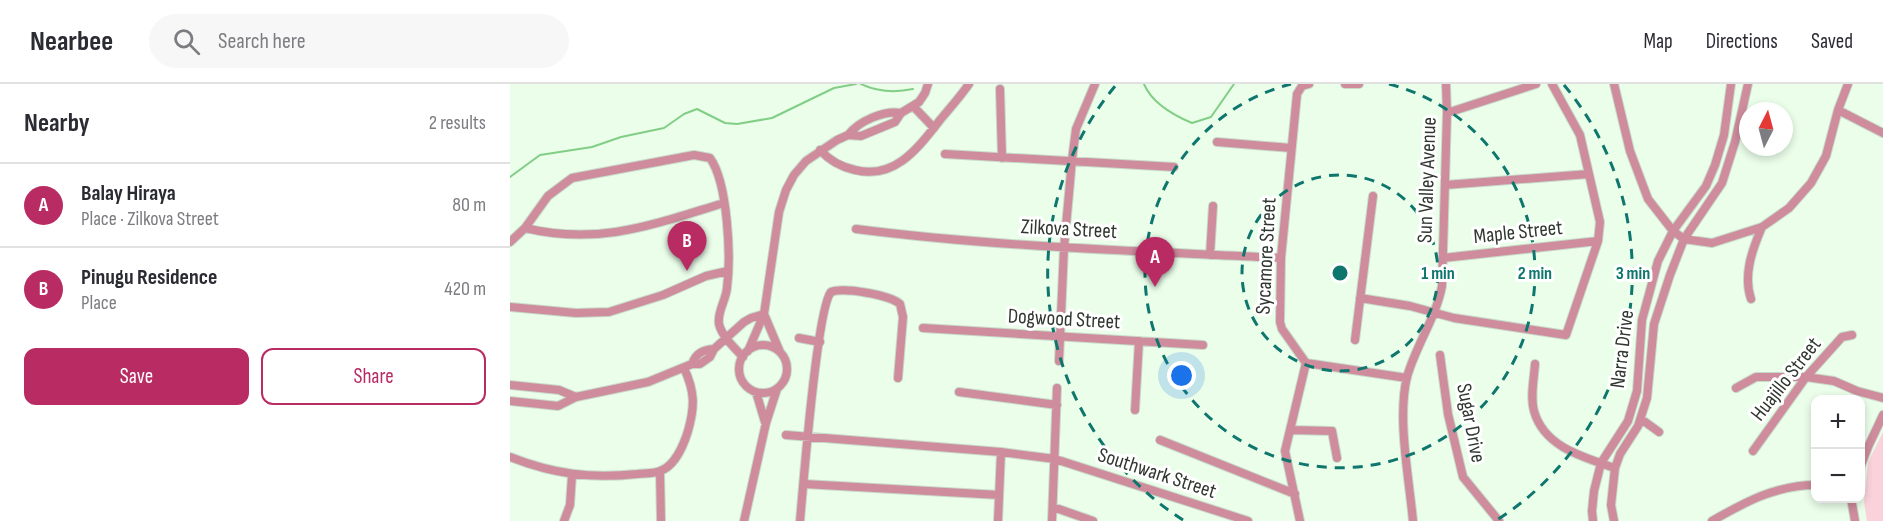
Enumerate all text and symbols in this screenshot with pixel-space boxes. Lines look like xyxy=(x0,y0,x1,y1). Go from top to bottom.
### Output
search box xyxy=(149,14,569,68)
text: Nearbee xyxy=(30,25,113,58)
icon: search xyxy=(170,25,203,58)
text: Search here xyxy=(218,28,306,55)
text: Map xyxy=(1643,29,1673,54)
text: Directions xyxy=(1706,29,1778,54)
text: Saved xyxy=(1811,29,1853,54)
north arrow xyxy=(1739,102,1793,156)
text: Nearby xyxy=(24,108,90,139)
text: 2 results xyxy=(429,111,486,135)
street label: Sun Valley Avenue xyxy=(1412,117,1442,243)
text: Balay Hiraya xyxy=(81,180,176,207)
text: A xyxy=(39,193,48,217)
text: 80 m xyxy=(452,193,486,217)
street label: Sycamore Street xyxy=(1250,197,1282,315)
text: Place · Zilkova Street xyxy=(81,207,219,231)
street label: Zilkova Street xyxy=(1020,214,1118,244)
street label: Maple Street xyxy=(1472,215,1564,249)
pin: B xyxy=(668,222,706,271)
pin: A xyxy=(1136,238,1174,287)
centre of rings xyxy=(1330,263,1350,283)
text: 1 min xyxy=(1421,263,1455,284)
text: 2 min xyxy=(1518,263,1552,284)
text: 3 min xyxy=(1616,263,1650,284)
text: Pinugu Residence xyxy=(81,264,217,291)
text: B xyxy=(39,277,48,301)
text: 420 m xyxy=(444,277,486,301)
text: Place xyxy=(81,291,117,315)
street label: Dogwood Street xyxy=(1007,304,1121,334)
street label: Narra Drive xyxy=(1605,308,1639,390)
street label: Huajillo Street xyxy=(1746,332,1826,426)
button: Save xyxy=(24,348,249,405)
button: Share xyxy=(261,348,486,405)
your location xyxy=(1167,361,1196,390)
street label: Sugar Drive xyxy=(1451,381,1491,465)
map controls xyxy=(1811,395,1865,503)
button: + xyxy=(1811,395,1865,449)
street label: Southwark Street xyxy=(1095,442,1219,504)
button: − xyxy=(1811,449,1865,503)

